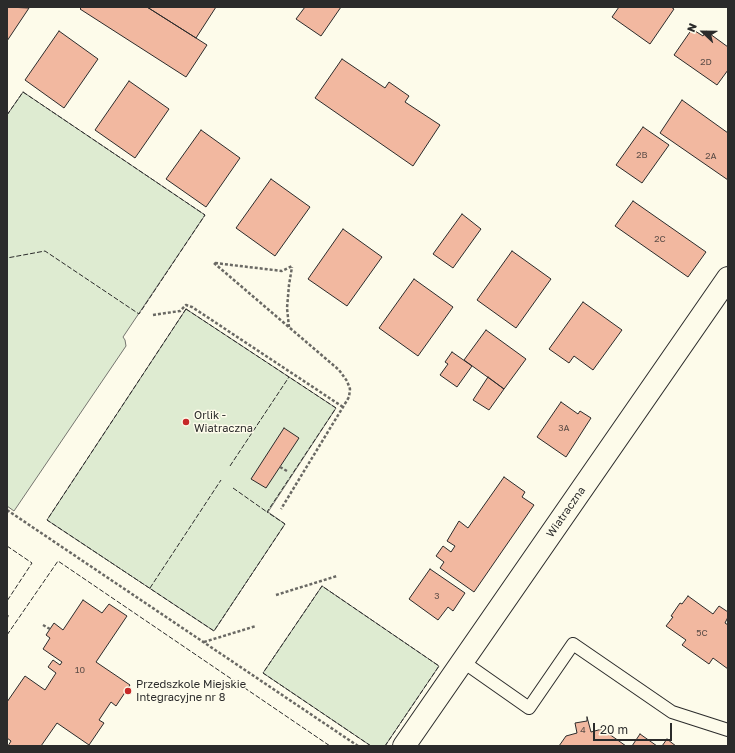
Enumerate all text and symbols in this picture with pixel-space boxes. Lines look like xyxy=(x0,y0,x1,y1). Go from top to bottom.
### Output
north arrow xyxy=(683,12,723,52)
text: N xyxy=(684,21,699,34)
house number: 2D xyxy=(700,57,712,67)
house number: 2B xyxy=(636,150,648,160)
house number: 2A xyxy=(705,151,717,161)
house number: 2C xyxy=(654,234,666,244)
place label: Orlik - Wiatraczna xyxy=(194,409,253,435)
marker: Orlik - Wiatraczna xyxy=(181,417,191,427)
house number: 3A xyxy=(558,423,570,433)
street label: Wiatraczna xyxy=(544,484,588,540)
house number: 3 xyxy=(434,591,440,601)
house number: 5C xyxy=(696,628,708,638)
house number: 10 xyxy=(75,665,85,675)
place label: Przedszkole Miejskie Integracyjne nr 8 xyxy=(136,678,246,704)
marker: Przedszkole Miejskie Integracyjne nr 8 xyxy=(123,686,133,696)
scale bar xyxy=(595,715,674,741)
text: 20 m xyxy=(600,722,628,737)
house number: 4 xyxy=(580,725,586,735)

